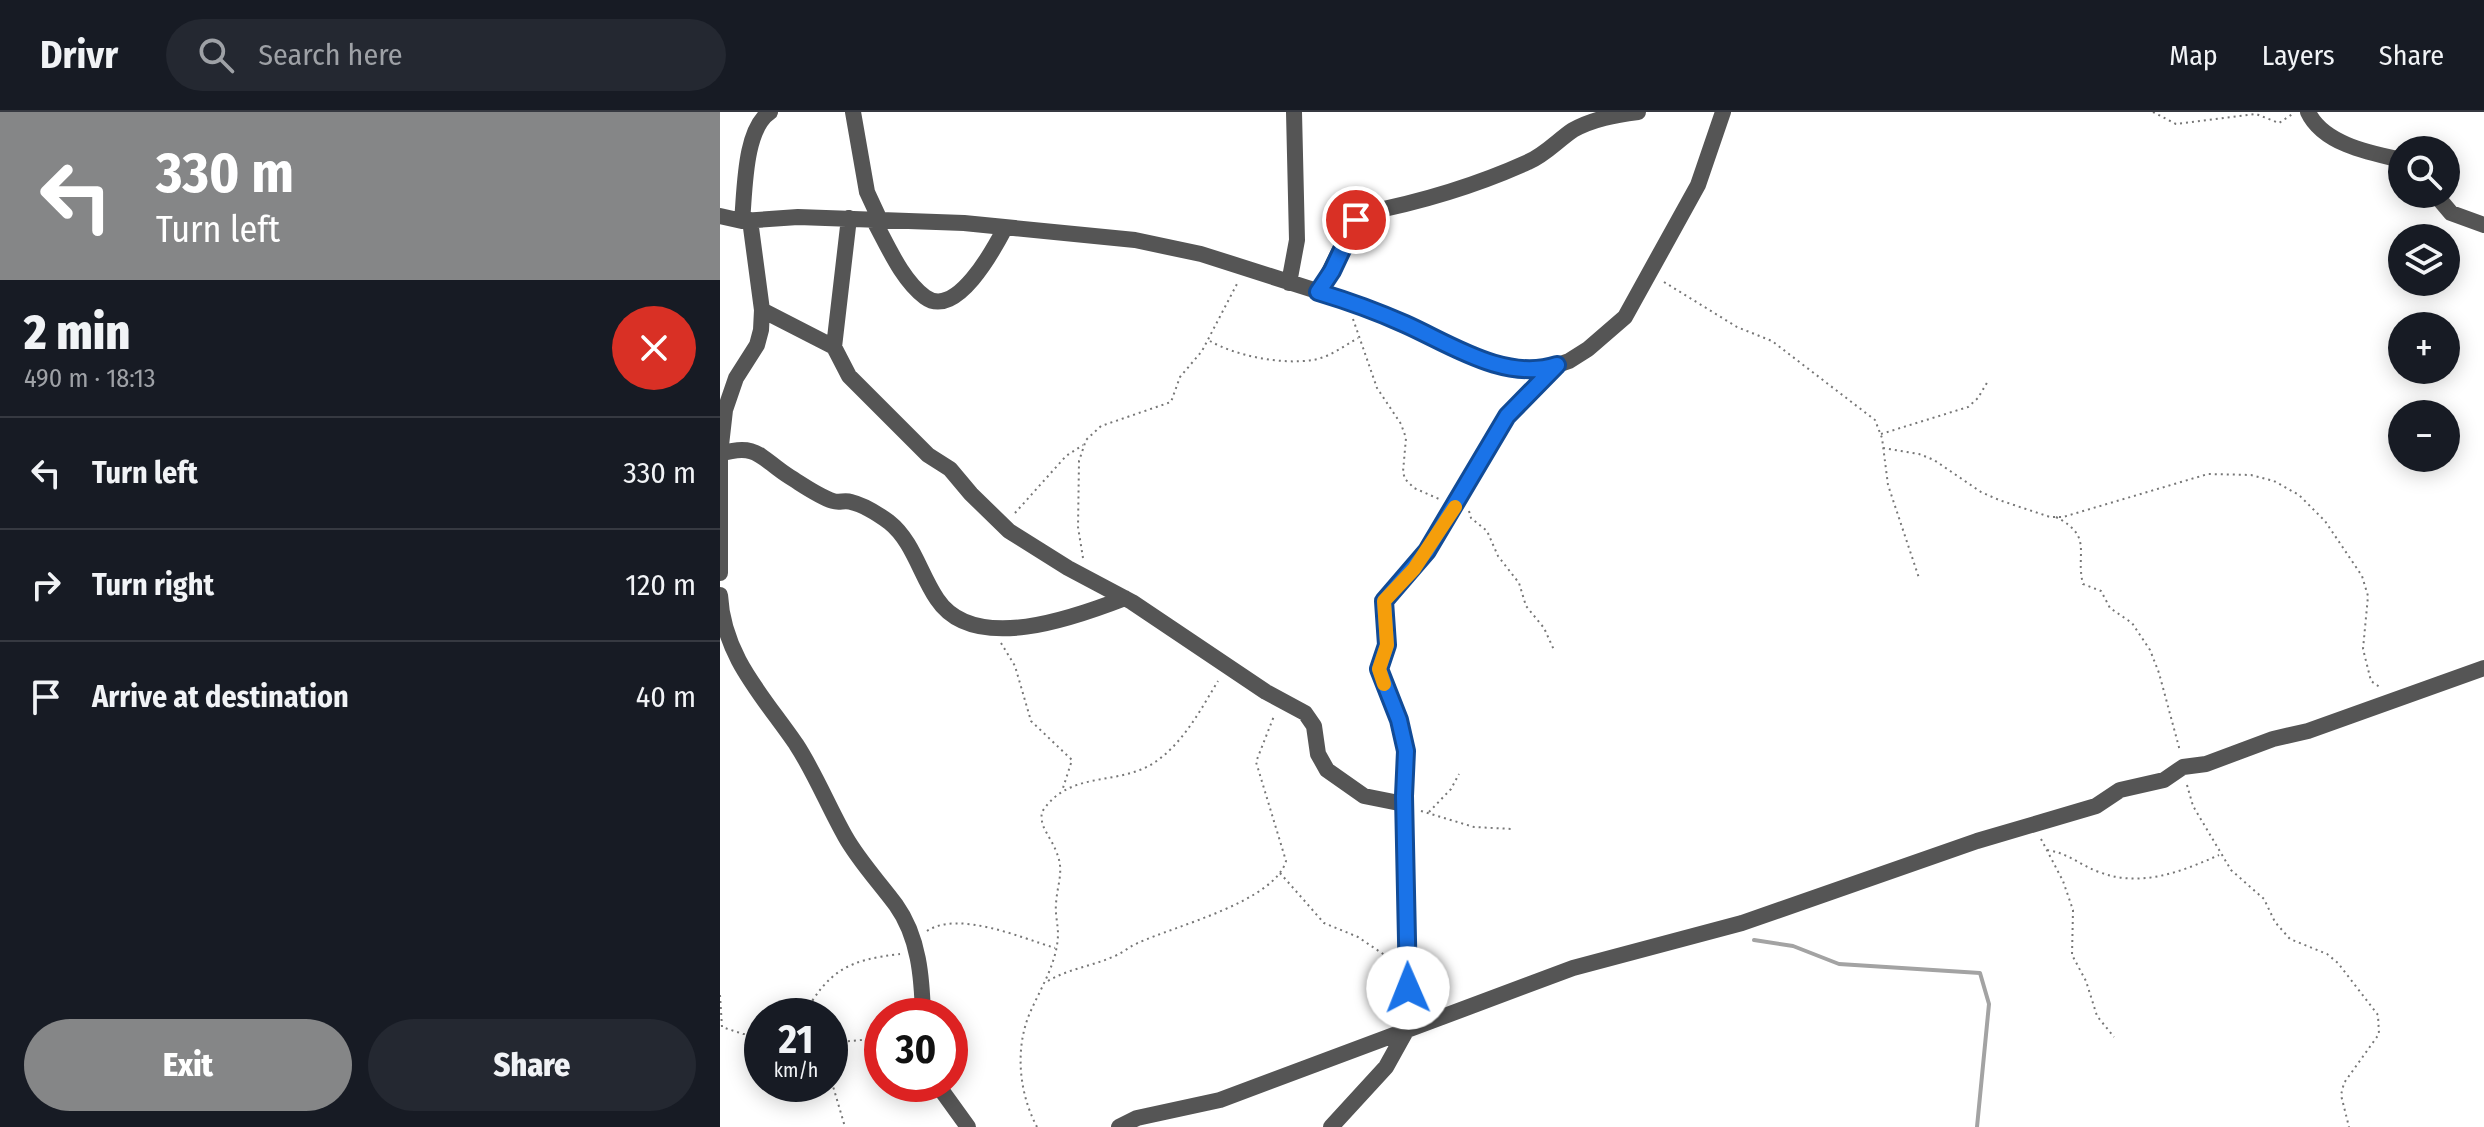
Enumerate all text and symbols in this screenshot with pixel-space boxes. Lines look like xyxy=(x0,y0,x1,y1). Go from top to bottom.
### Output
search box xyxy=(166,19,726,91)
text: Drivr xyxy=(40,32,118,78)
icon: search xyxy=(194,33,238,77)
text: Search here xyxy=(258,37,403,73)
text: Map xyxy=(2169,39,2218,72)
text: Layers xyxy=(2262,39,2335,72)
text: Share xyxy=(2379,39,2444,72)
map controls xyxy=(2388,136,2460,472)
button: search xyxy=(2388,136,2460,208)
text: 330 m xyxy=(156,140,294,207)
icon: left xyxy=(24,144,128,248)
pin xyxy=(1322,186,1390,254)
icon: arrive xyxy=(1334,198,1378,242)
text: Turn left xyxy=(156,208,280,252)
button: layers xyxy=(2388,224,2460,296)
text: 2 min xyxy=(24,304,130,362)
button: close xyxy=(612,306,696,390)
button: + xyxy=(2388,312,2460,384)
text: 490 m · 18:13 xyxy=(24,363,156,394)
button: − xyxy=(2388,400,2460,472)
icon: left xyxy=(24,451,68,495)
text: Turn left xyxy=(92,455,198,491)
text: 330 m xyxy=(623,455,696,491)
icon: right xyxy=(24,563,68,607)
text: Turn right xyxy=(92,567,214,603)
text: 120 m xyxy=(625,567,696,603)
icon: arrive xyxy=(24,675,68,719)
text: Arrive at destination xyxy=(92,679,349,715)
text: 40 m xyxy=(636,679,696,715)
position arrow xyxy=(1366,946,1450,1030)
speed limit sign: 30 xyxy=(864,998,968,1102)
text: 21 xyxy=(779,1016,813,1064)
button: Exit xyxy=(24,1019,352,1111)
button: Share xyxy=(368,1019,696,1111)
text: km/h xyxy=(774,1058,818,1082)

